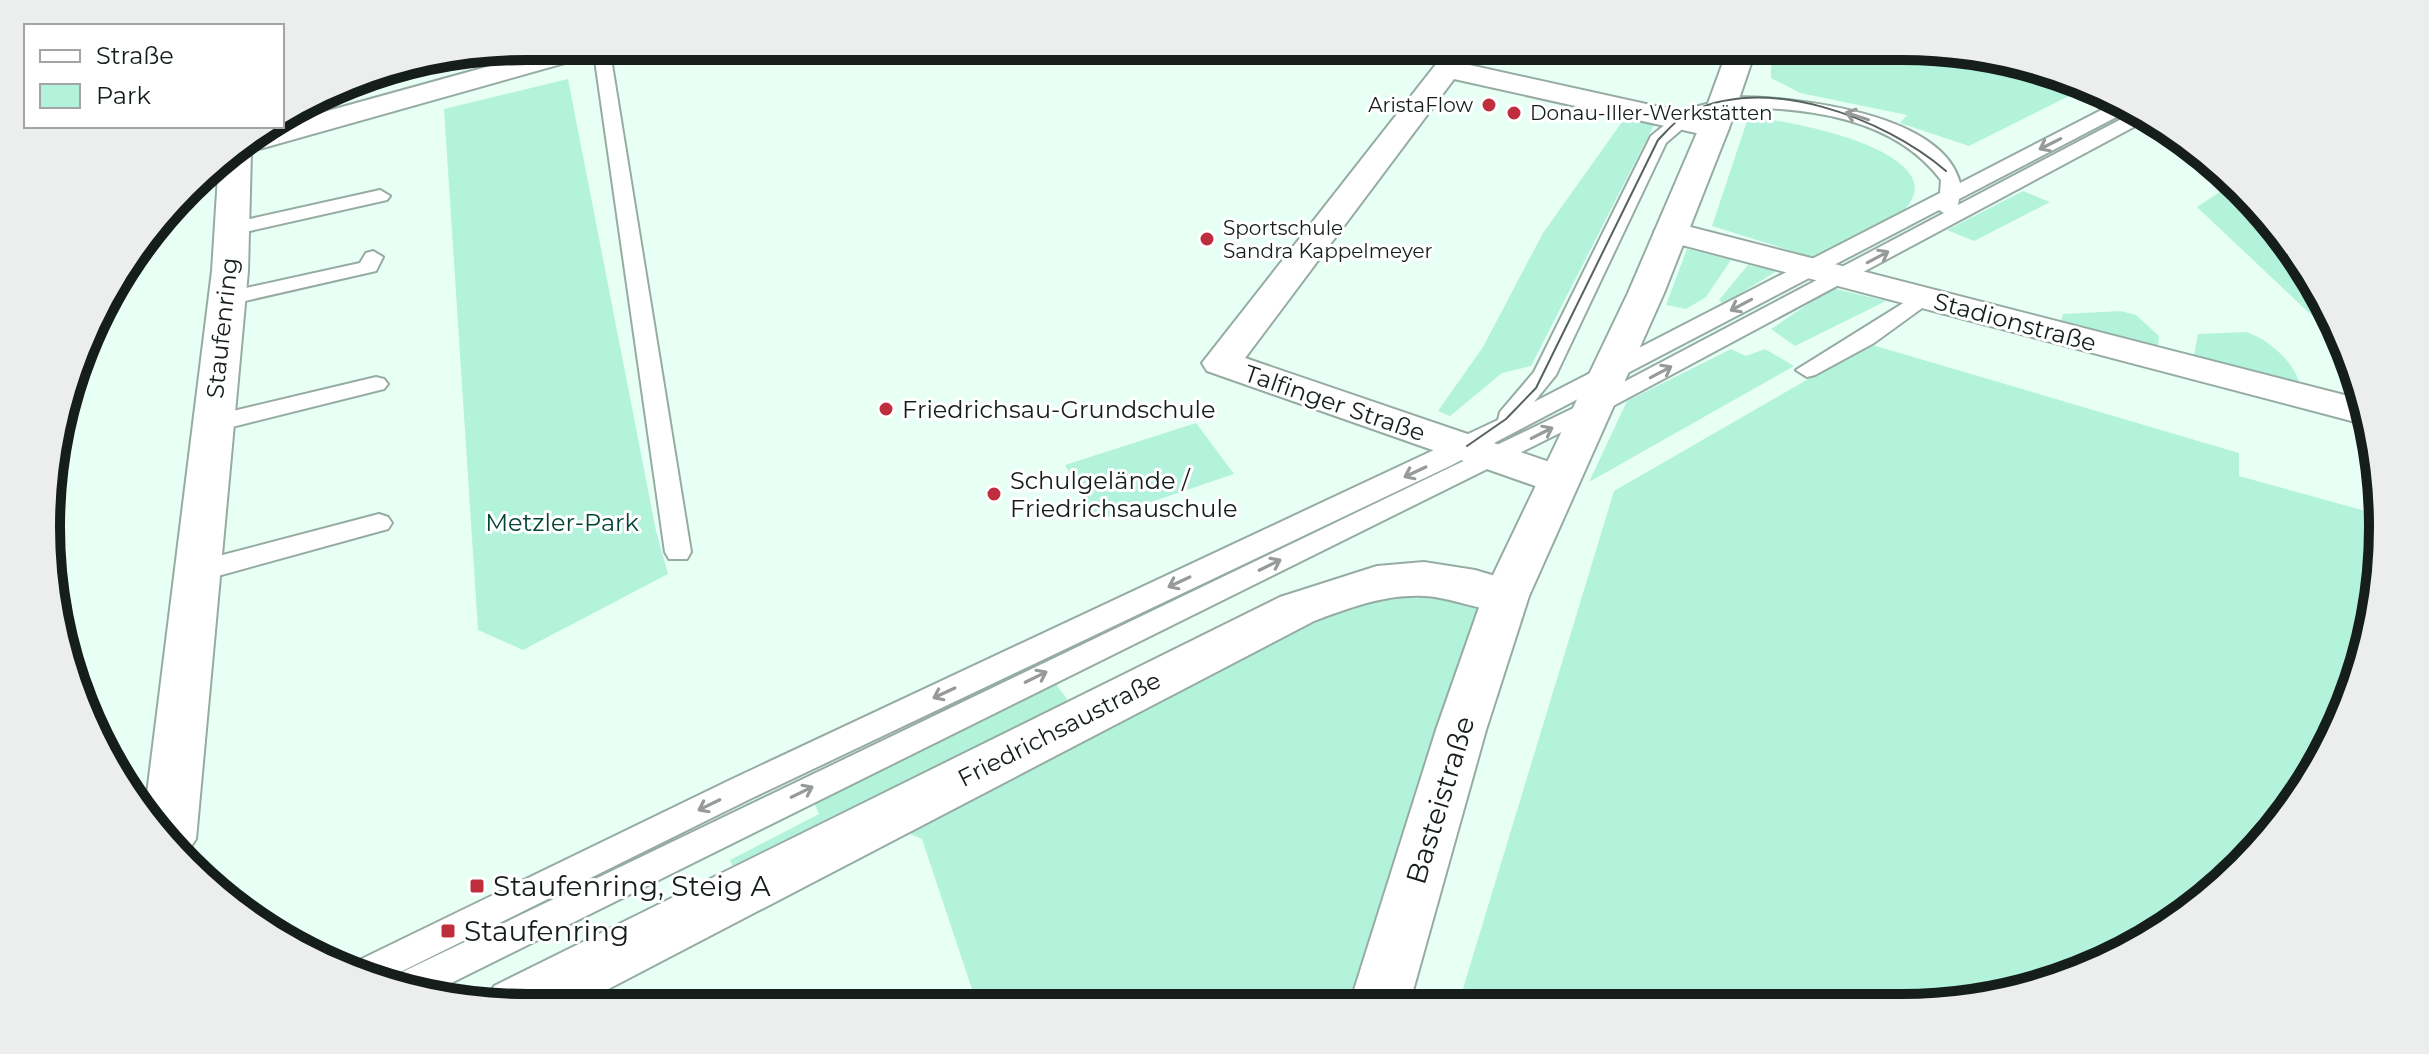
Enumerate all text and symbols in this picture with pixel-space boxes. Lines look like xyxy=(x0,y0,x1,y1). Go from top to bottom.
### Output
legend xyxy=(24,24,284,128)
text: Straße xyxy=(96,41,174,70)
text: Park xyxy=(96,81,151,110)
place label: AristaFlow xyxy=(1368,93,1473,117)
marker: AristaFlow xyxy=(1480,96,1498,114)
place label: Donau-Iller-Werkstätten xyxy=(1530,101,1773,125)
marker: Donau-Iller-Werkstätten xyxy=(1505,104,1523,122)
one-way arrow xyxy=(1845,108,1870,123)
one-way arrow xyxy=(2039,136,2063,152)
place label: Sportschule Sandra Kappelmeyer xyxy=(1223,216,1433,263)
marker: Sportschule Sandra Kappelmeyer xyxy=(1198,230,1216,248)
one-way arrow xyxy=(1866,248,1890,264)
street label: Staufenring xyxy=(200,256,244,400)
street label: Stadionstraße xyxy=(1931,286,2099,358)
one-way arrow xyxy=(1729,298,1753,314)
street label: Talfinger Straße xyxy=(1241,359,1429,447)
one-way arrow xyxy=(1648,364,1672,380)
place label: Friedrichsau-Grundschule xyxy=(902,395,1216,424)
marker: Friedrichsau-Grundschule xyxy=(877,400,895,418)
one-way arrow xyxy=(1529,425,1553,441)
one-way arrow xyxy=(1403,465,1427,480)
place label: Schulgelände / Friedrichsauschule xyxy=(1010,466,1237,523)
marker: Schulgelände / Friedrichsauschule xyxy=(985,485,1003,503)
park label: Metzler-Park xyxy=(485,508,640,537)
one-way arrow xyxy=(1258,557,1282,572)
one-way arrow xyxy=(1167,575,1191,590)
street label: Friedrichsaustraße xyxy=(953,665,1165,793)
one-way arrow xyxy=(1023,669,1047,684)
one-way arrow xyxy=(932,686,956,701)
street label: Basteistraße xyxy=(1398,712,1482,888)
one-way arrow xyxy=(790,783,814,799)
one-way arrow xyxy=(698,798,721,813)
place label: Staufenring, Steig A xyxy=(493,869,771,903)
marker: Staufenring, Steig A xyxy=(468,877,486,895)
place label: Staufenring xyxy=(464,914,629,948)
marker: Staufenring xyxy=(439,922,457,940)

